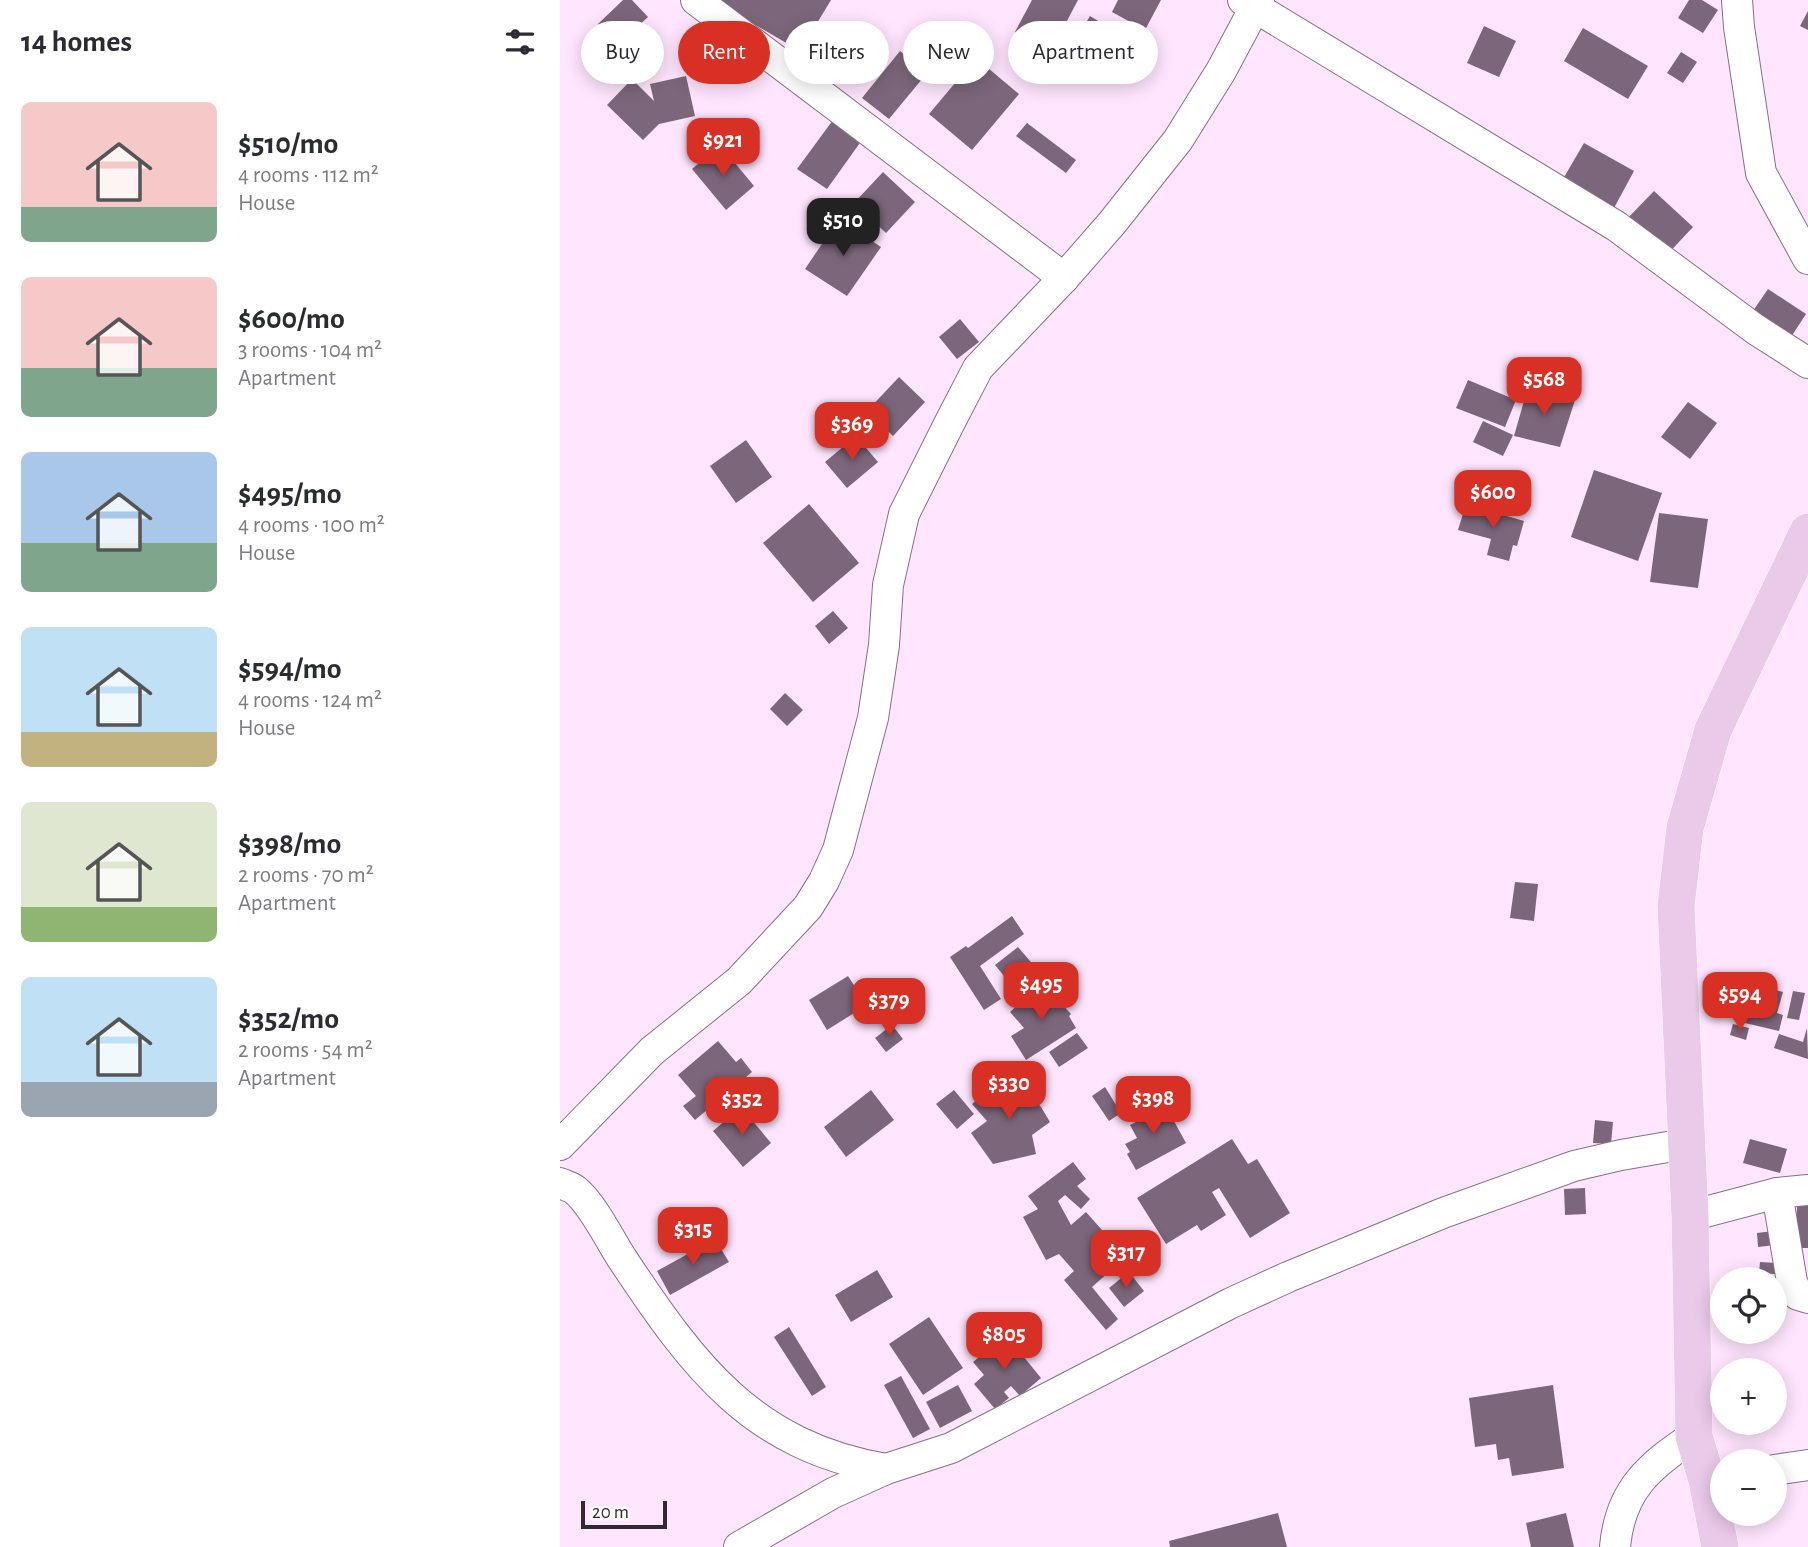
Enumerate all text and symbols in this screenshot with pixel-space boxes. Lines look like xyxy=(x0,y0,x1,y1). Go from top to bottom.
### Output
chip: Buy xyxy=(581,21,664,84)
chip: Rent xyxy=(678,21,770,84)
chip: Filters xyxy=(784,21,889,84)
chip: New xyxy=(903,21,994,84)
chip: Apartment xyxy=(1008,21,1158,84)
icon: filters xyxy=(501,23,539,61)
text: 14 homes xyxy=(21,27,132,57)
pin: $921 xyxy=(682,118,764,178)
text: $510/mo xyxy=(238,129,338,159)
text: $921 xyxy=(703,129,743,152)
icon: home xyxy=(77,130,161,214)
text: 4 rooms · 112 m² xyxy=(238,164,379,187)
text: House xyxy=(238,192,295,215)
pin: $510 xyxy=(802,198,884,258)
text: $510 xyxy=(823,209,863,232)
text: $600/mo xyxy=(238,304,345,334)
icon: home xyxy=(77,305,161,389)
text: 3 rooms · 104 m² xyxy=(238,339,382,362)
pin: $568 xyxy=(1503,358,1585,417)
text: Apartment xyxy=(238,367,336,390)
text: $568 xyxy=(1523,368,1565,391)
pin: $369 xyxy=(811,402,893,462)
text: $369 xyxy=(831,413,873,436)
pin: $600 xyxy=(1452,470,1534,530)
text: $495/mo xyxy=(238,479,342,509)
icon: home xyxy=(77,480,161,564)
text: $600 xyxy=(1470,481,1516,504)
text: 4 rooms · 100 m² xyxy=(238,514,385,537)
text: House xyxy=(238,542,295,565)
text: $594/mo xyxy=(238,654,342,684)
icon: home xyxy=(77,655,161,739)
text: 4 rooms · 124 m² xyxy=(238,689,382,712)
text: House xyxy=(238,717,295,740)
text: $398/mo xyxy=(238,829,341,859)
icon: home xyxy=(77,830,161,914)
text: 2 rooms · 70 m² xyxy=(238,864,374,887)
text: Apartment xyxy=(238,892,336,915)
pin: $495 xyxy=(1000,962,1082,1022)
pin: $594 xyxy=(1699,972,1781,1032)
text: $495 xyxy=(1020,973,1062,996)
pin: $379 xyxy=(848,978,930,1038)
text: $594 xyxy=(1719,983,1761,1006)
text: $379 xyxy=(868,989,910,1012)
text: $352/mo xyxy=(238,1004,339,1034)
icon: home xyxy=(77,1005,161,1089)
text: 2 rooms · 54 m² xyxy=(238,1039,373,1062)
pin: $330 xyxy=(968,1062,1050,1121)
text: Apartment xyxy=(238,1067,336,1090)
text: $330 xyxy=(988,1072,1030,1095)
pin: $398 xyxy=(1112,1076,1194,1136)
pin: $352 xyxy=(701,1078,783,1137)
text: $398 xyxy=(1132,1087,1174,1110)
text: $352 xyxy=(721,1088,763,1111)
pin: $315 xyxy=(652,1208,734,1267)
text: $315 xyxy=(674,1218,712,1241)
pin: $317 xyxy=(1085,1230,1167,1290)
text: $317 xyxy=(1107,1241,1145,1264)
map controls xyxy=(1710,1267,1787,1526)
button: locate xyxy=(1710,1267,1787,1344)
pin: $805 xyxy=(963,1312,1045,1372)
text: $805 xyxy=(982,1323,1026,1346)
button: + xyxy=(1710,1358,1787,1435)
button: − xyxy=(1710,1449,1787,1526)
scale bar xyxy=(581,1498,667,1530)
text: 20 m xyxy=(592,1503,629,1522)

